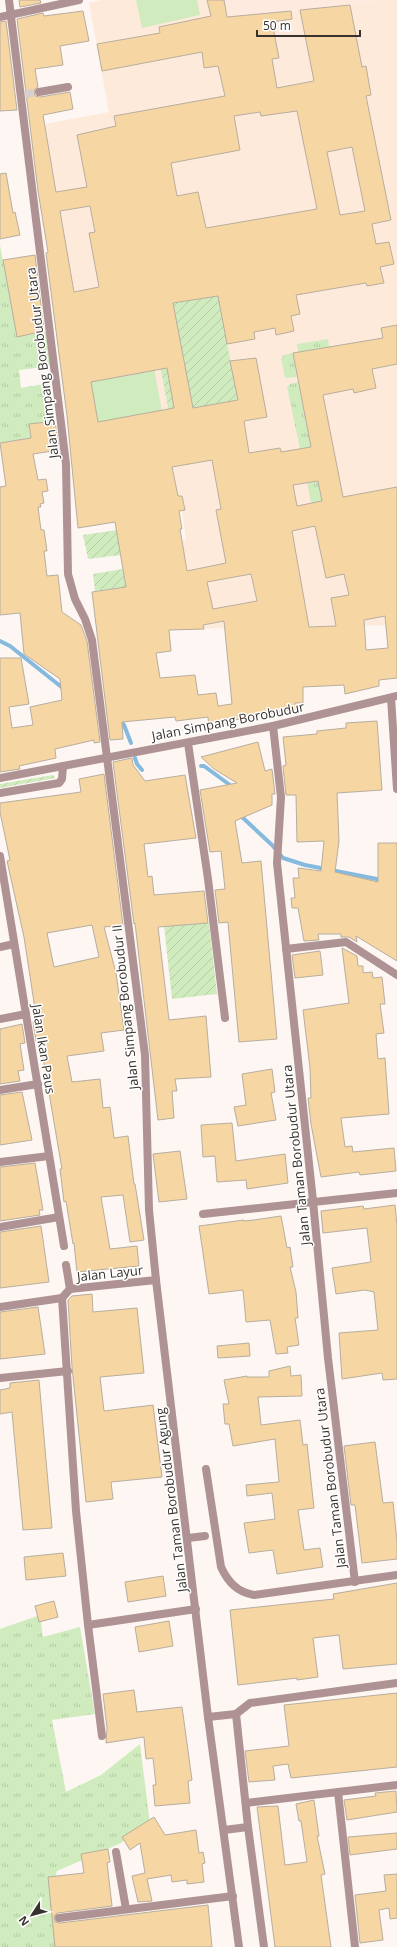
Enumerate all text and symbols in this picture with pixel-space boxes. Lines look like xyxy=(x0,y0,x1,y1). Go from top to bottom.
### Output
scale bar xyxy=(257,12,360,38)
text: 50 m xyxy=(263,17,291,34)
street label: Jalan Simpang Borobudur Utara xyxy=(21,266,63,462)
street label: Jalan Simpang Borobudur xyxy=(148,697,307,745)
street label: Jalan Simpang Borobudur II xyxy=(107,924,143,1092)
street label: Jalan Ikan Paus xyxy=(28,1001,60,1095)
street label: Jalan Taman Borobudur Utara xyxy=(278,1064,315,1248)
street label: Jalan Layur xyxy=(74,1261,145,1286)
street label: Jalan Taman Borobudur Utara xyxy=(310,1387,350,1571)
street label: Jalan Taman Borobudur Agung xyxy=(151,1407,191,1595)
north arrow xyxy=(12,1895,52,1935)
text: N xyxy=(15,1913,32,1929)

